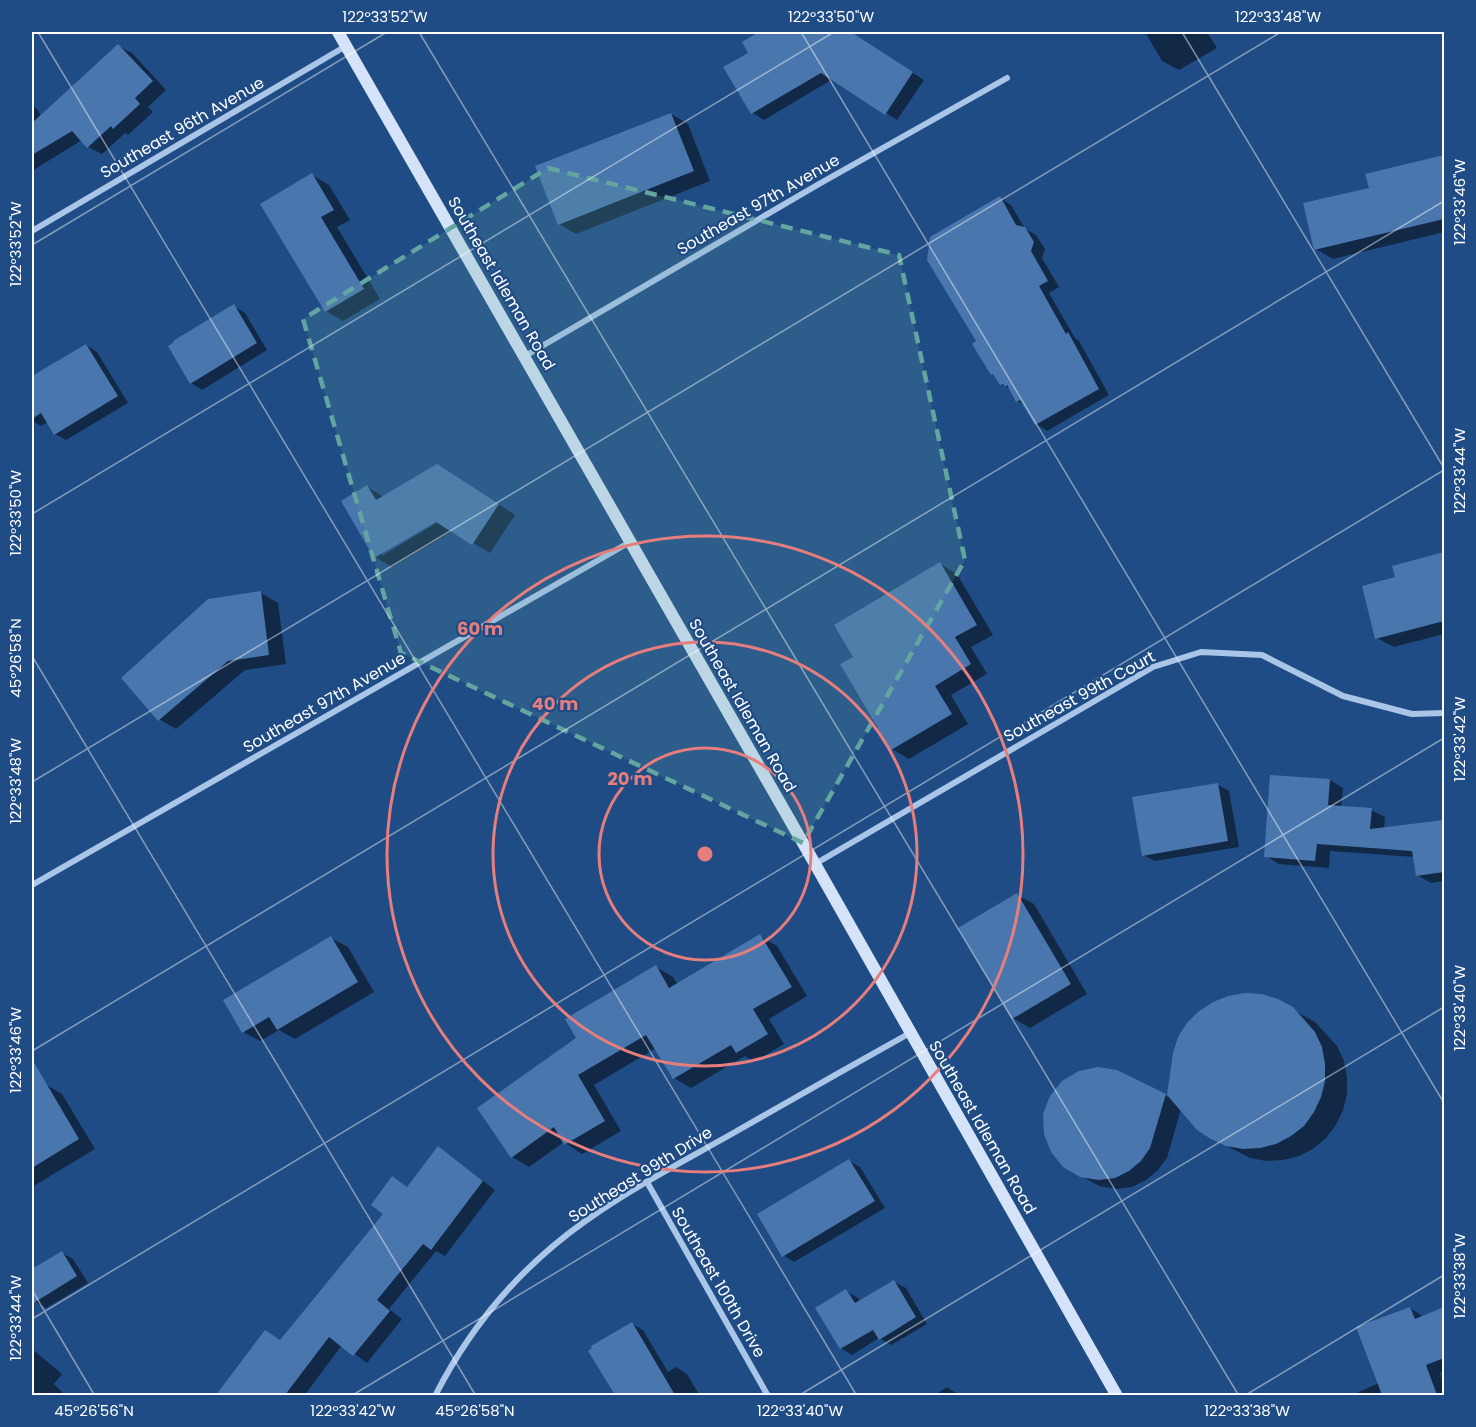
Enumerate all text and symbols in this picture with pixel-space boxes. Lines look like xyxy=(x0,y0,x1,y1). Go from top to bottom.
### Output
text: 122°33'52"W xyxy=(342,6,428,27)
text: 122°33'50"W xyxy=(788,6,874,27)
text: 122°33'48"W xyxy=(1235,6,1321,27)
street label: Southeast 96th Avenue xyxy=(96,71,269,184)
street label: Southeast 97th Avenue xyxy=(673,148,844,260)
text: 122°33'46"W xyxy=(1449,159,1470,245)
street label: Southeast Idleman Road xyxy=(442,192,561,374)
text: 122°33'52"W xyxy=(5,201,26,287)
text: 122°33'44"W xyxy=(1449,428,1470,514)
text: 122°33'50"W xyxy=(5,470,26,556)
street label: Southeast Idleman Road xyxy=(683,614,802,796)
text: 60 m xyxy=(457,616,503,641)
text: 45°26'58"N xyxy=(5,618,26,698)
street label: Southeast 99th Court xyxy=(999,645,1159,748)
street label: Southeast 97th Avenue xyxy=(239,646,410,758)
text: 40 m xyxy=(532,691,578,716)
text: 122°33'42"W xyxy=(1449,696,1470,782)
text: 122°33'48"W xyxy=(5,738,26,824)
text: 20 m xyxy=(608,766,652,791)
centre of rings xyxy=(695,844,715,864)
text: 122°33'40"W xyxy=(1449,965,1470,1051)
text: 122°33'46"W xyxy=(5,1007,26,1093)
street label: Southeast Idleman Road xyxy=(923,1036,1042,1218)
street label: Southeast 99th Drive xyxy=(564,1121,717,1228)
street label: Southeast 100th Drive xyxy=(666,1203,771,1362)
text: 122°33'38"W xyxy=(1449,1233,1470,1319)
text: 122°33'44"W xyxy=(5,1275,26,1361)
text: 45°26'56"N xyxy=(54,1400,134,1421)
text: 122°33'42"W xyxy=(310,1400,396,1421)
text: 45°26'58"N xyxy=(435,1400,515,1421)
text: 122°33'40"W xyxy=(757,1400,843,1421)
text: 122°33'38"W xyxy=(1204,1400,1290,1421)

